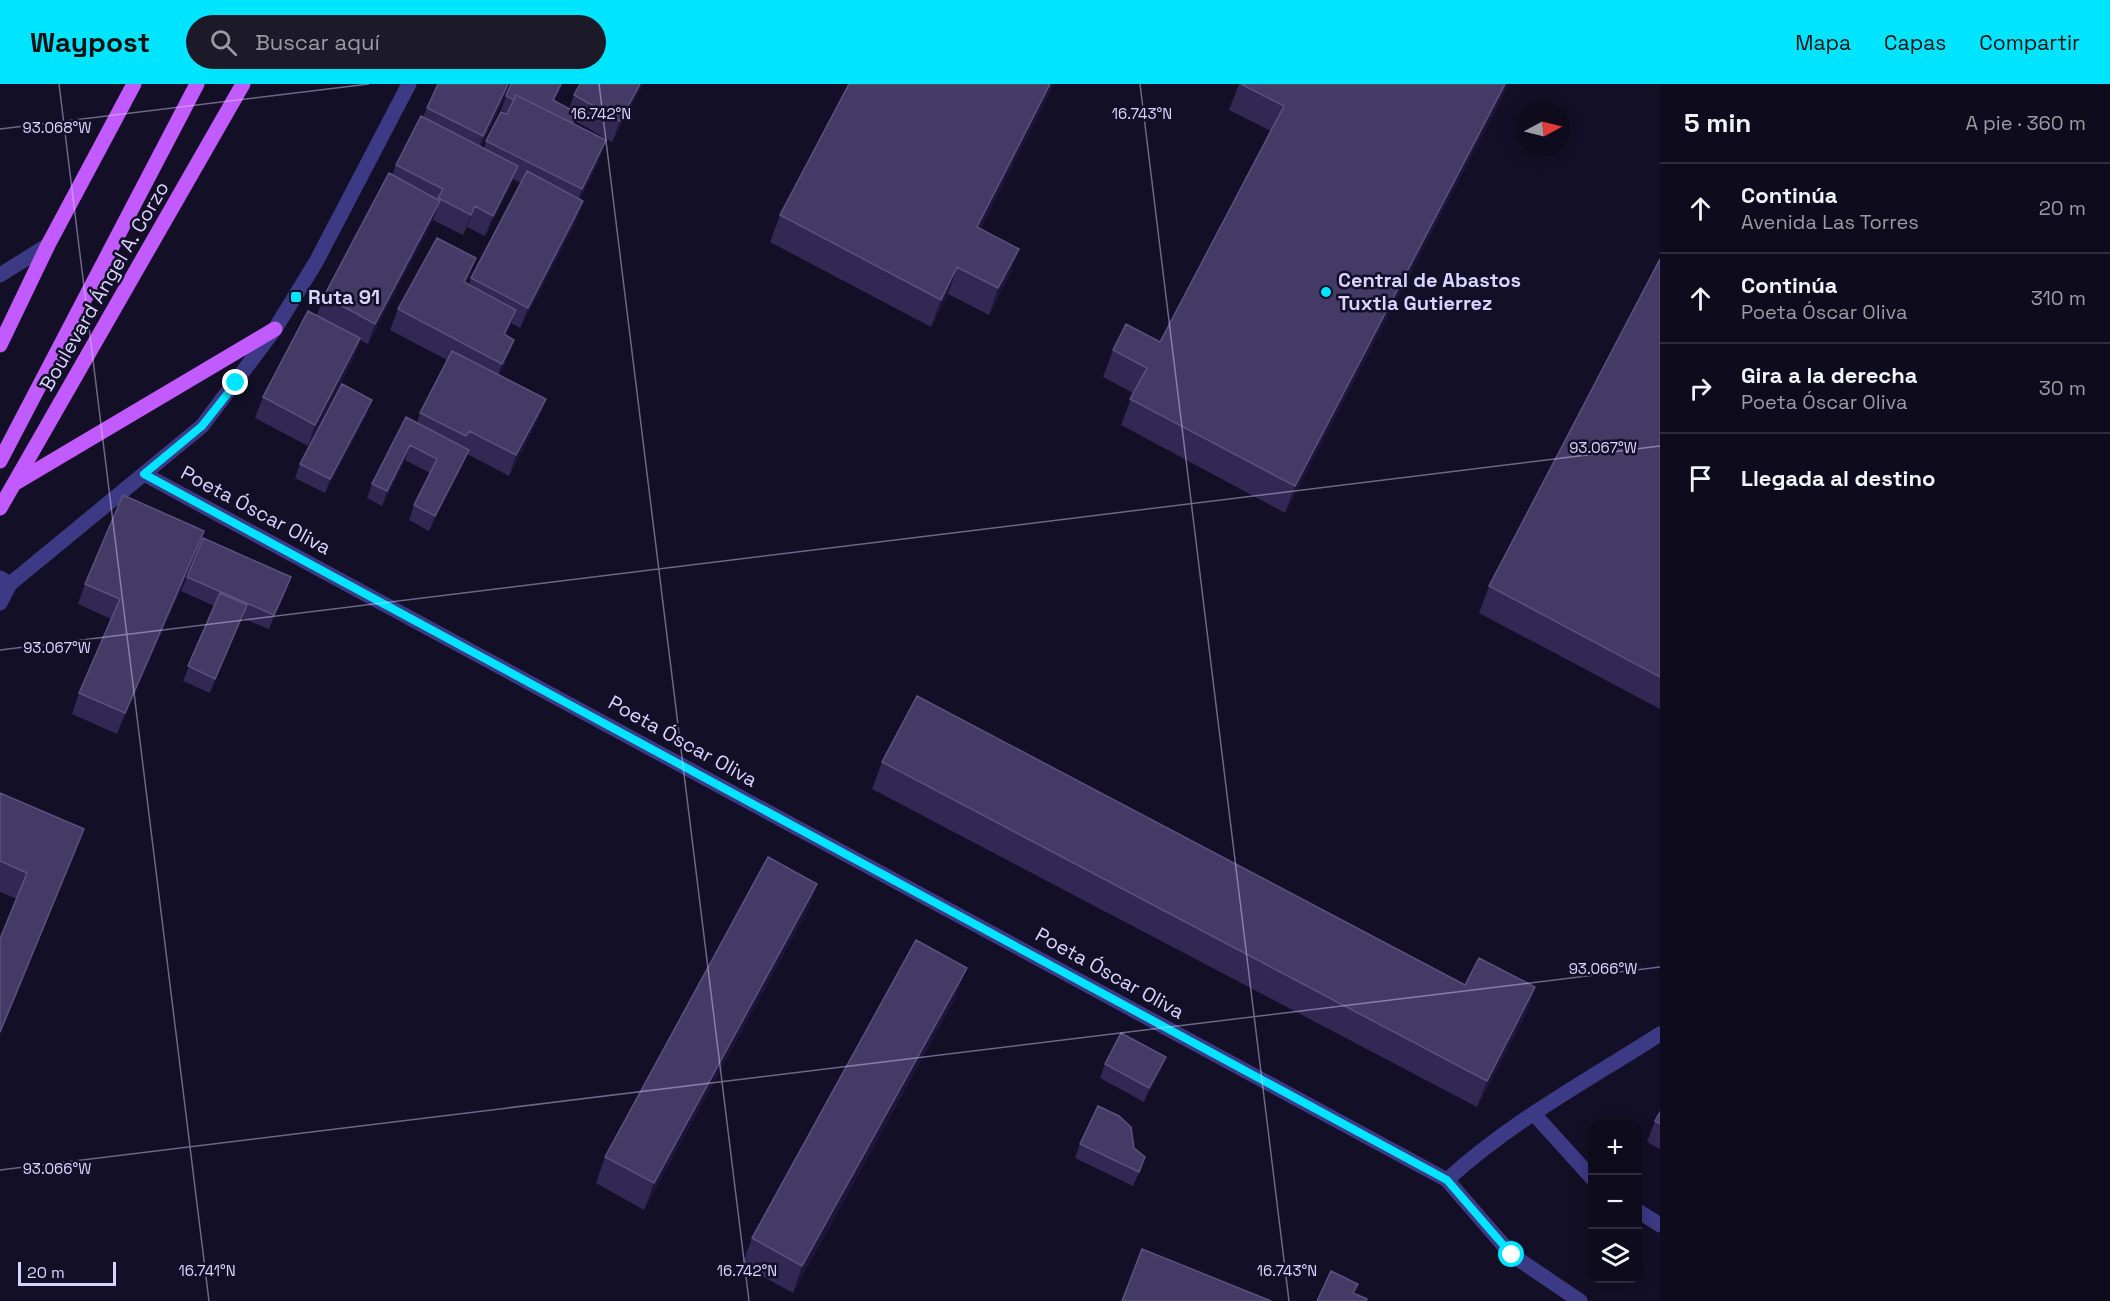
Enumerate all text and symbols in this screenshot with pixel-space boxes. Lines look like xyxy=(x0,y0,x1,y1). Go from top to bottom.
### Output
search box xyxy=(186,15,606,69)
text: Waypost xyxy=(30,24,150,60)
icon: search xyxy=(207,26,240,59)
text: Buscar aquí xyxy=(255,28,380,56)
text: Mapa xyxy=(1795,29,1851,56)
text: Capas xyxy=(1884,29,1946,56)
text: Compartir xyxy=(1979,29,2080,56)
north arrow xyxy=(1516,102,1570,156)
text: 16.742°N xyxy=(571,104,631,123)
text: 16.743°N xyxy=(1112,104,1172,123)
text: 5 min xyxy=(1684,106,1751,140)
text: A pie · 360 m xyxy=(1965,110,2086,136)
text: 93.068°W xyxy=(23,118,91,137)
street label: Boulevard Ángel A. Corzo xyxy=(33,177,175,395)
text: Continúa xyxy=(1741,181,1837,209)
icon: ahead xyxy=(1684,192,1717,225)
text: 20 m xyxy=(2039,195,2086,221)
text: Avenida Las Torres xyxy=(1741,209,1919,235)
place label: Central de Abastos Tuxtla Gutierrez xyxy=(1338,267,1521,316)
text: Continúa xyxy=(1741,271,1837,299)
icon: ahead xyxy=(1684,282,1717,315)
place label: Ruta 91 xyxy=(308,284,380,310)
marker: Central de Abastos Tuxtla Gutierrez xyxy=(1319,285,1333,299)
text: 310 m xyxy=(2031,285,2086,311)
marker: Ruta 91 xyxy=(289,290,303,304)
text: Poeta Óscar Oliva xyxy=(1741,299,1908,325)
text: Gira a la derecha xyxy=(1741,361,1918,389)
route end xyxy=(222,369,248,395)
icon: right xyxy=(1684,372,1717,405)
text: 30 m xyxy=(2039,375,2086,401)
text: Poeta Óscar Oliva xyxy=(1741,389,1908,415)
text: 93.067°W xyxy=(1569,438,1637,457)
street label: Poeta Óscar Oliva xyxy=(176,459,336,561)
icon: arrive xyxy=(1684,462,1717,495)
text: Llegada al destino xyxy=(1741,464,1935,492)
text: 93.067°W xyxy=(23,638,91,657)
street label: Poeta Óscar Oliva xyxy=(604,689,762,793)
street label: Poeta Óscar Oliva xyxy=(1031,921,1189,1025)
text: 93.066°W xyxy=(1569,959,1637,978)
map controls xyxy=(1588,1121,1642,1283)
button: + xyxy=(1588,1121,1642,1175)
text: 93.066°W xyxy=(23,1159,91,1178)
button: − xyxy=(1588,1175,1642,1229)
button: layers xyxy=(1588,1229,1642,1283)
route start xyxy=(1498,1241,1524,1267)
scale bar xyxy=(18,1259,116,1286)
text: 16.741°N xyxy=(178,1261,236,1280)
text: 16.742°N xyxy=(717,1261,777,1280)
text: 16.743°N xyxy=(1257,1261,1317,1280)
text: 20 m xyxy=(27,1262,65,1283)

